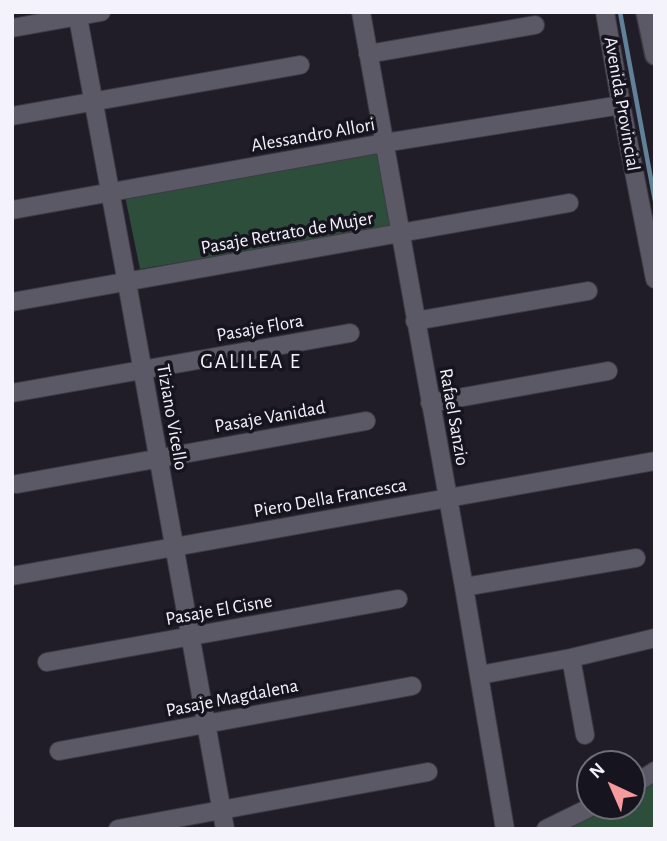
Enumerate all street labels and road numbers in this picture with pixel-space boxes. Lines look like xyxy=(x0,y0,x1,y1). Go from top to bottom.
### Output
street label: Avenida Provincial xyxy=(599,35,645,173)
street label: Alessandro Allori xyxy=(249,113,377,157)
street label: Pasaje Retrato de Mujer xyxy=(199,207,375,259)
street label: Pasaje Flora xyxy=(215,309,305,347)
street label: Tiziano Vicello xyxy=(151,362,193,472)
street label: Rafael Sanzio xyxy=(434,367,474,467)
street label: Pasaje Vanidad xyxy=(213,396,327,438)
street label: Piero Della Francesca xyxy=(252,473,408,523)
street label: Pasaje El Cisne xyxy=(164,589,274,631)
street label: Pasaje Magdalena xyxy=(164,674,300,722)

